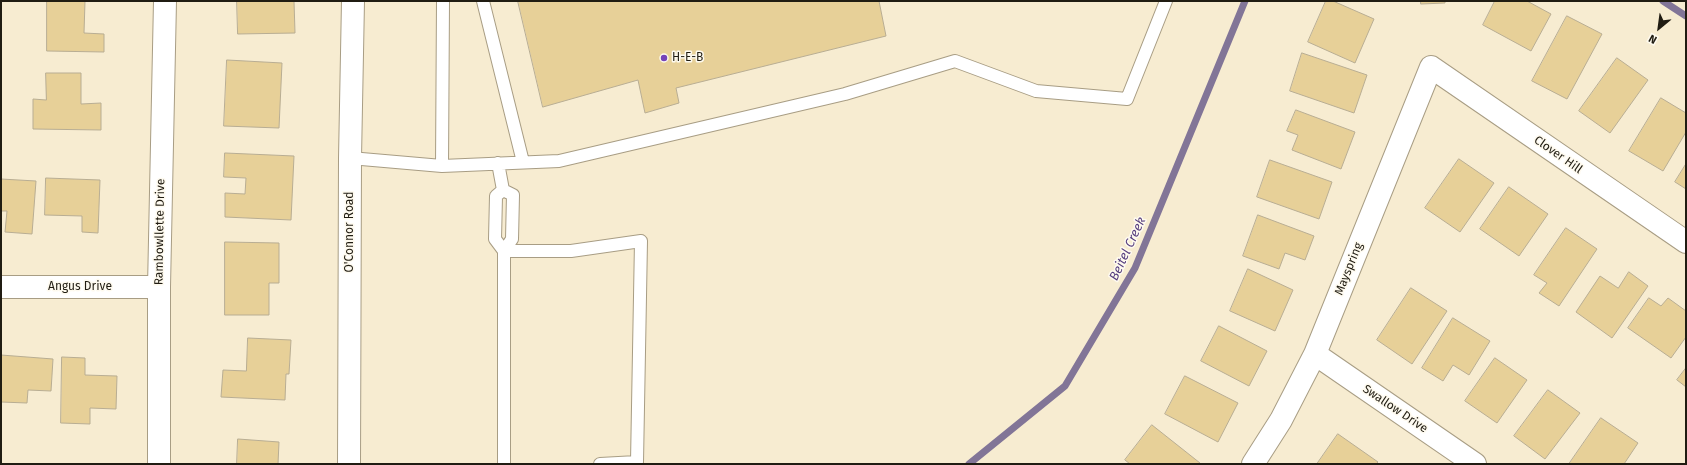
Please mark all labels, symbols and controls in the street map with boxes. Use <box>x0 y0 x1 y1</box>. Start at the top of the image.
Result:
north arrow <box>1639 8 1679 48</box>
text: N <box>1647 31 1659 46</box>
place label: H-E-B <box>672 51 703 65</box>
marker: H-E-B <box>659 53 669 63</box>
street label: Clover Hill <box>1531 133 1585 177</box>
street label: Rambowllette Drive <box>152 179 168 285</box>
street label: O'Connor Road <box>343 192 357 272</box>
water label: Beitel Creek <box>1106 215 1150 283</box>
street label: Mayspring <box>1332 241 1366 297</box>
street label: Angus Drive <box>48 280 112 294</box>
street label: Swallow Drive <box>1360 382 1430 436</box>

